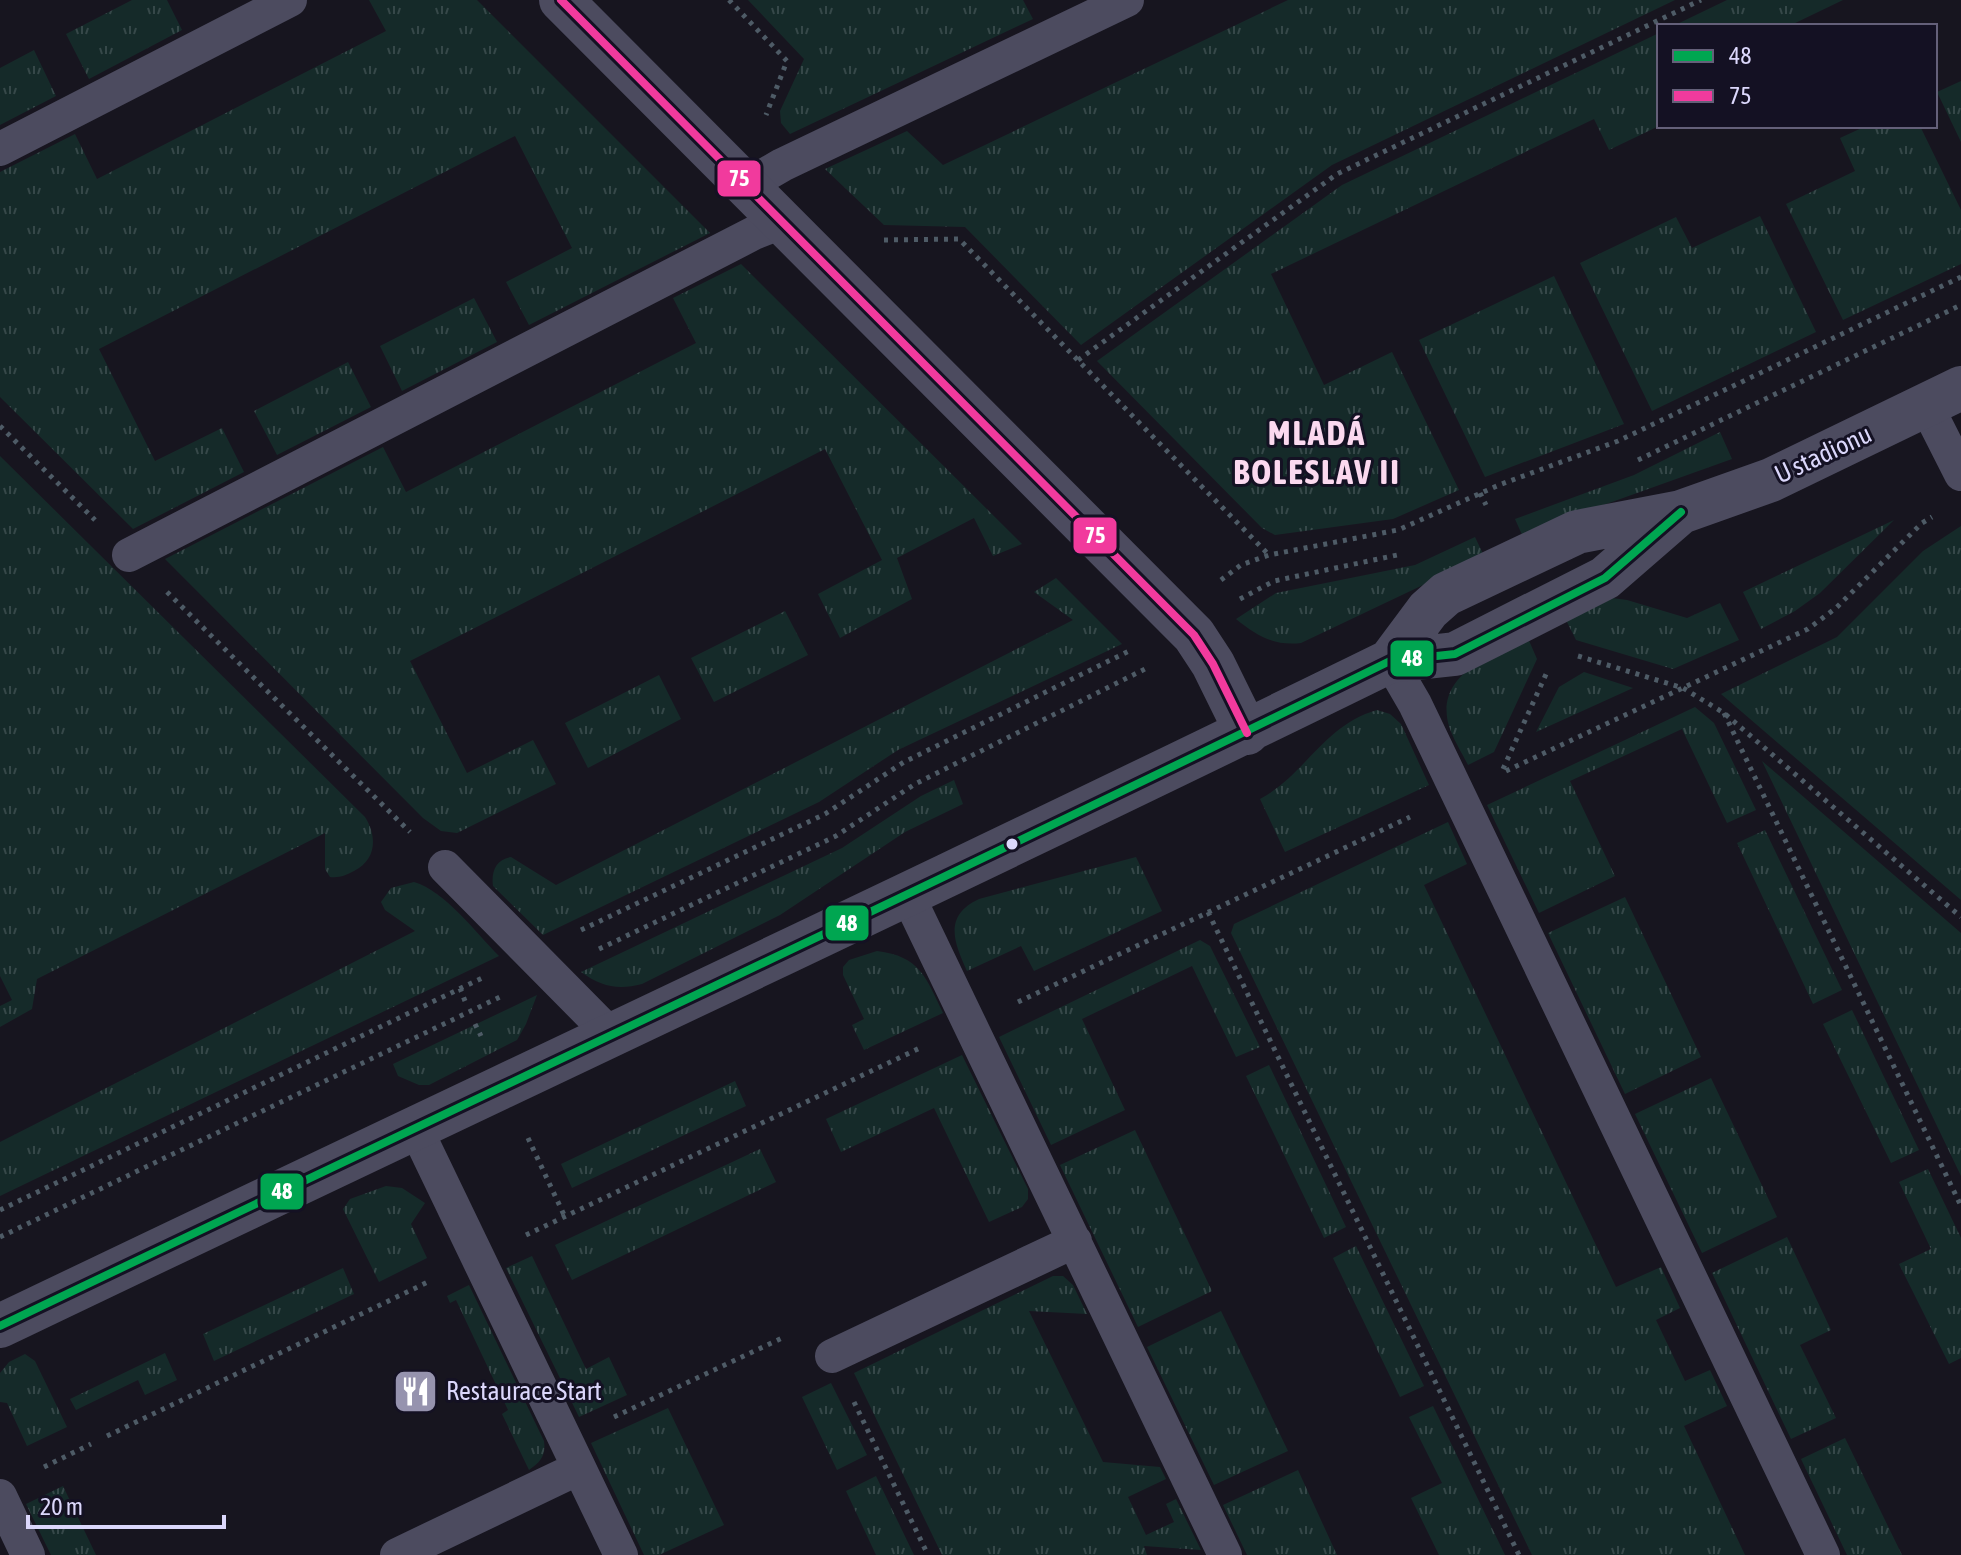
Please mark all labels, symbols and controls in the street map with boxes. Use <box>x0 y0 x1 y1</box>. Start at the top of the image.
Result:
legend <box>1657 24 1937 128</box>
text: 48 <box>1729 42 1752 69</box>
text: 75 <box>1729 82 1752 109</box>
line badge: 75 <box>716 159 762 198</box>
text: 75 <box>729 165 749 191</box>
district label: MLADÁ BOLESLAV II <box>1233 413 1401 491</box>
street label: U stadionu <box>1770 419 1876 489</box>
line badge: 75 <box>1072 516 1118 555</box>
text: 75 <box>1085 522 1105 548</box>
line badge: 48 <box>1389 639 1435 678</box>
text: 48 <box>1401 645 1422 671</box>
unlabelled marker <box>1004 836 1020 852</box>
line badge: 48 <box>824 904 870 942</box>
text: 48 <box>836 910 857 936</box>
line badge: 48 <box>259 1172 305 1211</box>
text: 48 <box>271 1178 292 1204</box>
restaurant icon: Restaurace Start <box>391 1367 439 1415</box>
place label: Restaurace Start <box>446 1376 602 1406</box>
scale bar <box>28 1479 224 1529</box>
text: 20 m <box>40 1493 83 1520</box>

